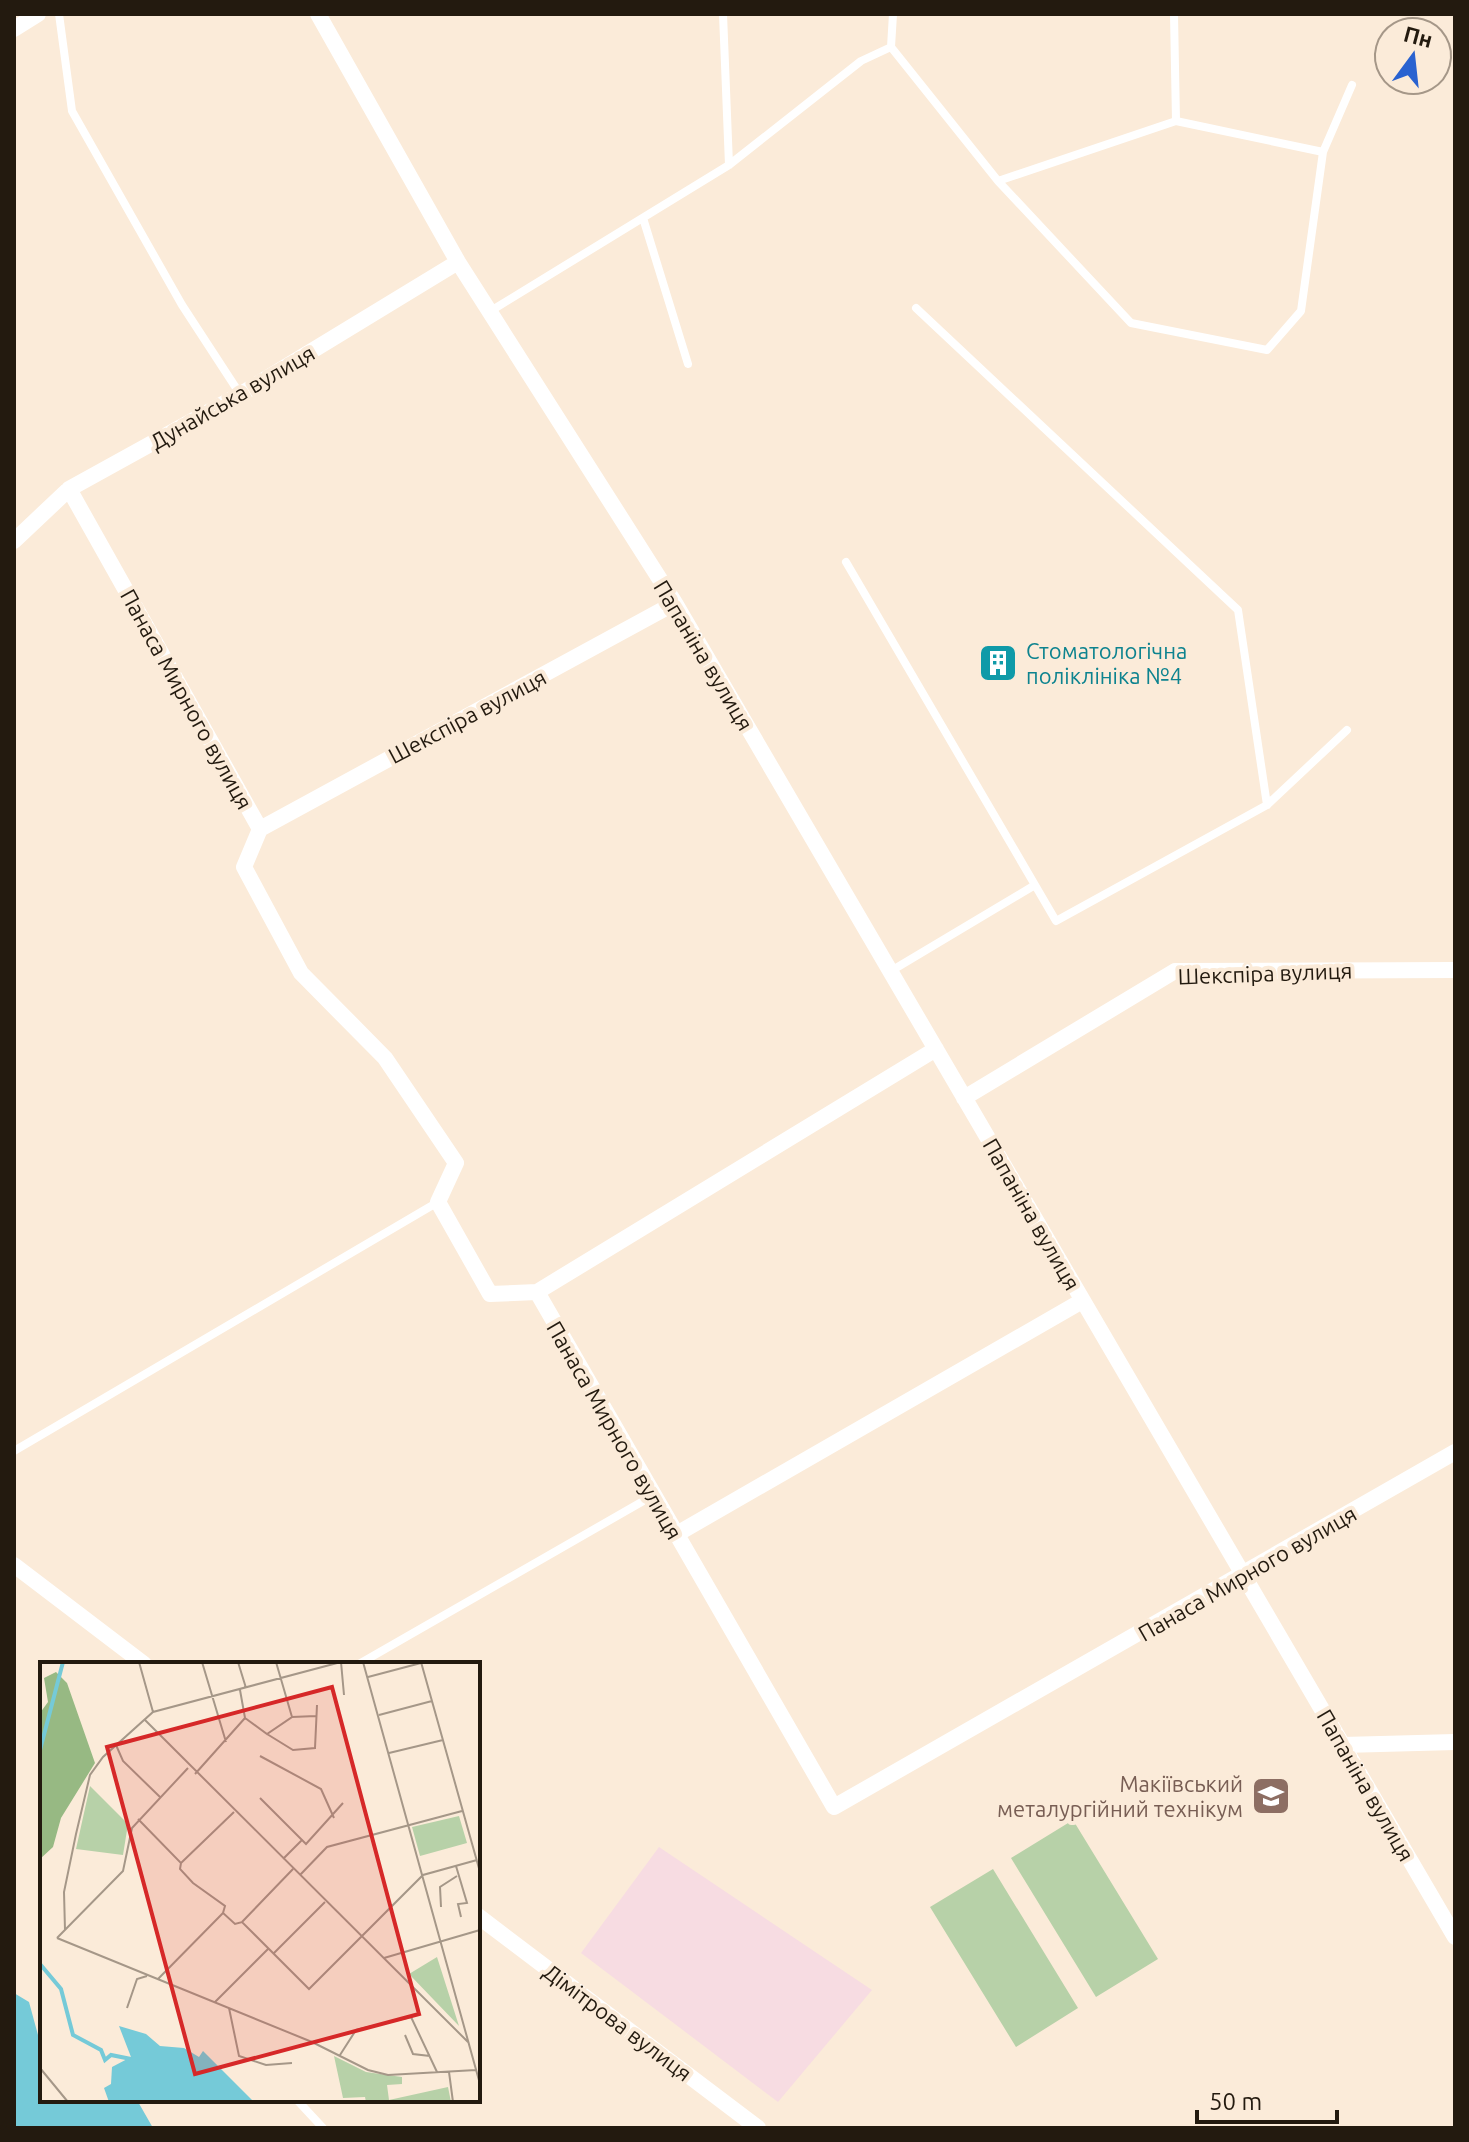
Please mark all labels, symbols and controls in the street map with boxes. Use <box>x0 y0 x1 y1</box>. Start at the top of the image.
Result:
north arrow <box>1373 16 1453 96</box>
text: Пн <box>1401 20 1435 52</box>
street label: Дунайська вулиця <box>145 340 319 454</box>
street label: Папаніна вулиця <box>649 575 759 735</box>
street label: Панаса Мирного вулиця <box>116 585 258 813</box>
place label: Стоматологічна поліклініка №4 <box>1026 638 1187 688</box>
building icon: Стоматологічна поліклініка №4 <box>977 642 1019 684</box>
street label: Шекспіра вулиця <box>384 664 550 768</box>
street label: Шекспіра вулиця <box>1177 957 1353 989</box>
street label: Папаніна вулиця <box>978 1134 1086 1294</box>
street label: Панаса Мирного вулиця <box>542 1317 688 1543</box>
street label: Панаса Мирного вулиця <box>1134 1500 1360 1646</box>
inset map <box>40 1662 480 2102</box>
street label: Папаніна вулиця <box>1312 1705 1420 1865</box>
place label: Макіївський металургійний технікум <box>997 1771 1243 1821</box>
school or university icon: Макіївський металургійний технікум <box>1250 1775 1292 1817</box>
street label: Дімітрова вулиця <box>539 1958 697 2086</box>
scale bar <box>1197 2074 1337 2124</box>
text: 50 m <box>1209 2088 1262 2115</box>

